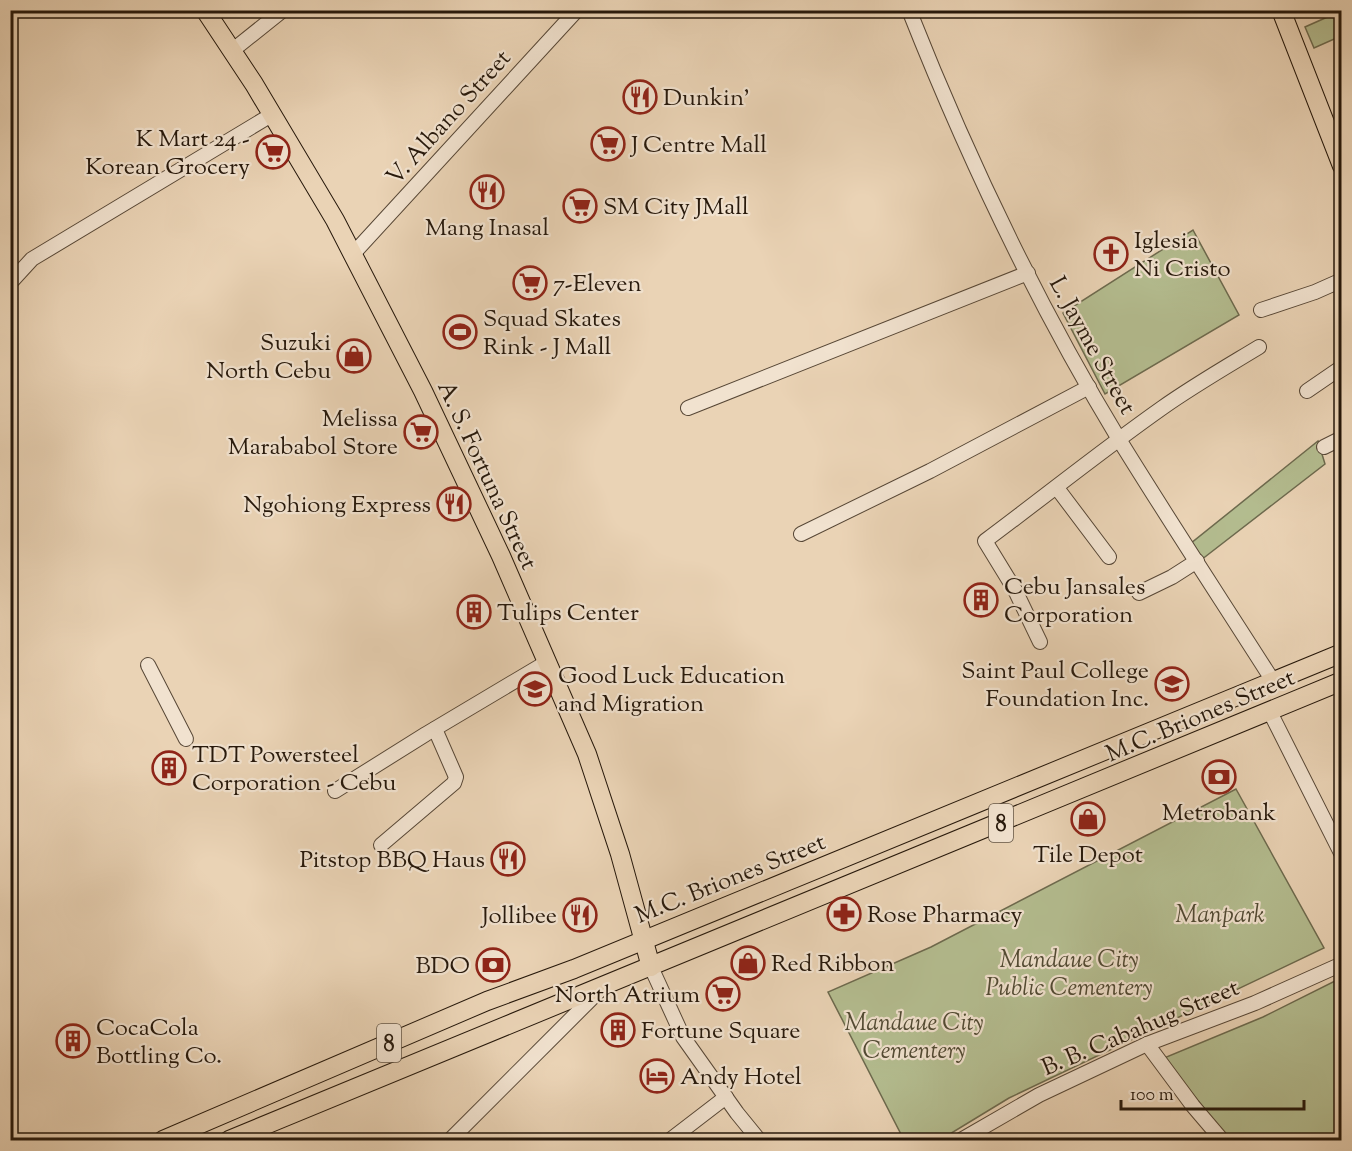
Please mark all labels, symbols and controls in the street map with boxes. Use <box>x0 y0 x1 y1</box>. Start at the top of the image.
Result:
street label: V. Albano Street <box>379 43 520 194</box>
restaurant icon: Dunkin' <box>622 79 658 115</box>
place label: Dunkin' <box>663 82 750 116</box>
place label: K Mart 24 - Korean Grocery <box>85 123 250 185</box>
supermarket icon: J Centre Mall <box>590 126 626 162</box>
place label: J Centre Mall <box>629 129 767 163</box>
supermarket icon: K Mart 24 - Korean Grocery <box>255 134 291 170</box>
restaurant icon: Mang Inasal <box>469 174 505 210</box>
supermarket icon: SM City JMall <box>562 188 598 224</box>
place label: SM City JMall <box>603 191 749 225</box>
place label: Mang Inasal <box>425 212 549 246</box>
place label: Iglesia Ni Cristo <box>1134 225 1231 287</box>
church icon: Iglesia Ni Cristo <box>1093 236 1129 272</box>
supermarket icon: 7-Eleven <box>512 265 548 301</box>
place label: 7-Eleven <box>553 268 642 302</box>
street label: L. Jayme Street <box>1039 271 1143 421</box>
place label: Squad Skates Rink - J Mall <box>483 303 621 365</box>
sports icon: Squad Skates Rink - J Mall <box>442 314 478 350</box>
place label: Suzuki North Cebu <box>206 327 331 389</box>
shop icon: Suzuki North Cebu <box>336 338 372 374</box>
street label: A. S. Fortuna Street <box>427 376 545 576</box>
place label: Melissa Marababol Store <box>228 403 398 465</box>
supermarket icon: Melissa Marababol Store <box>403 414 439 450</box>
restaurant icon: Ngohiong Express <box>436 486 472 522</box>
place label: Ngohiong Express <box>243 489 431 523</box>
place label: Cebu Jansales Corporation <box>1004 571 1145 633</box>
building icon: Cebu Jansales Corporation <box>963 582 999 618</box>
building icon: Tulips Center <box>456 594 492 630</box>
place label: Tulips Center <box>497 597 639 631</box>
place label: Saint Paul College Foundation Inc. <box>961 655 1149 717</box>
place label: Good Luck Education and Migration <box>558 660 785 722</box>
street label: M.C. Briones Street <box>1101 662 1301 772</box>
school or university icon: Saint Paul College Foundation Inc. <box>1154 666 1190 702</box>
school or university icon: Good Luck Education and Migration <box>517 671 553 707</box>
place label: TDT Powersteel Corporation - Cebu <box>192 739 396 801</box>
building icon: TDT Powersteel Corporation - Cebu <box>151 750 187 786</box>
bank icon: Metrobank <box>1201 759 1237 795</box>
place label: Metrobank <box>1162 797 1276 831</box>
shop icon: Tile Depot <box>1070 801 1106 837</box>
road number: 8 <box>989 804 1013 842</box>
street label: M.C. Briones Street <box>630 826 831 934</box>
place label: Tile Depot <box>1033 839 1143 873</box>
restaurant icon: Pitstop BBQ Haus <box>490 841 526 877</box>
place label: Pitstop BBQ Haus <box>299 844 485 878</box>
pharmacy icon: Rose Pharmacy <box>826 896 862 932</box>
restaurant icon: Jollibee <box>562 897 598 933</box>
place label: Rose Pharmacy <box>867 899 1022 933</box>
park label: Manpark <box>1175 899 1265 933</box>
place label: Jollibee <box>480 900 557 934</box>
park label: Mandaue City Public Cementery <box>986 944 1153 1006</box>
shop icon: Red Ribbon <box>730 945 766 981</box>
bank icon: BDO <box>475 947 511 983</box>
place label: Red Ribbon <box>771 948 895 982</box>
place label: BDO <box>415 950 470 984</box>
street label: B. B. Cabahug Street <box>1037 972 1245 1086</box>
supermarket icon: North Atrium <box>705 976 741 1012</box>
place label: North Atrium <box>555 979 700 1013</box>
park label: Mandaue City Cementery <box>844 1007 984 1069</box>
place label: CocaCola Bottling Co. <box>96 1012 222 1074</box>
building icon: Fortune Square <box>600 1012 636 1048</box>
place label: Fortune Square <box>641 1015 801 1049</box>
building icon: CocaCola Bottling Co. <box>55 1023 91 1059</box>
road number: 8 <box>377 1024 401 1062</box>
hotel icon: Andy Hotel <box>639 1058 675 1094</box>
place label: Andy Hotel <box>680 1061 802 1095</box>
scale bar <box>1121 1073 1304 1111</box>
text: 100 m <box>1130 1083 1174 1109</box>

